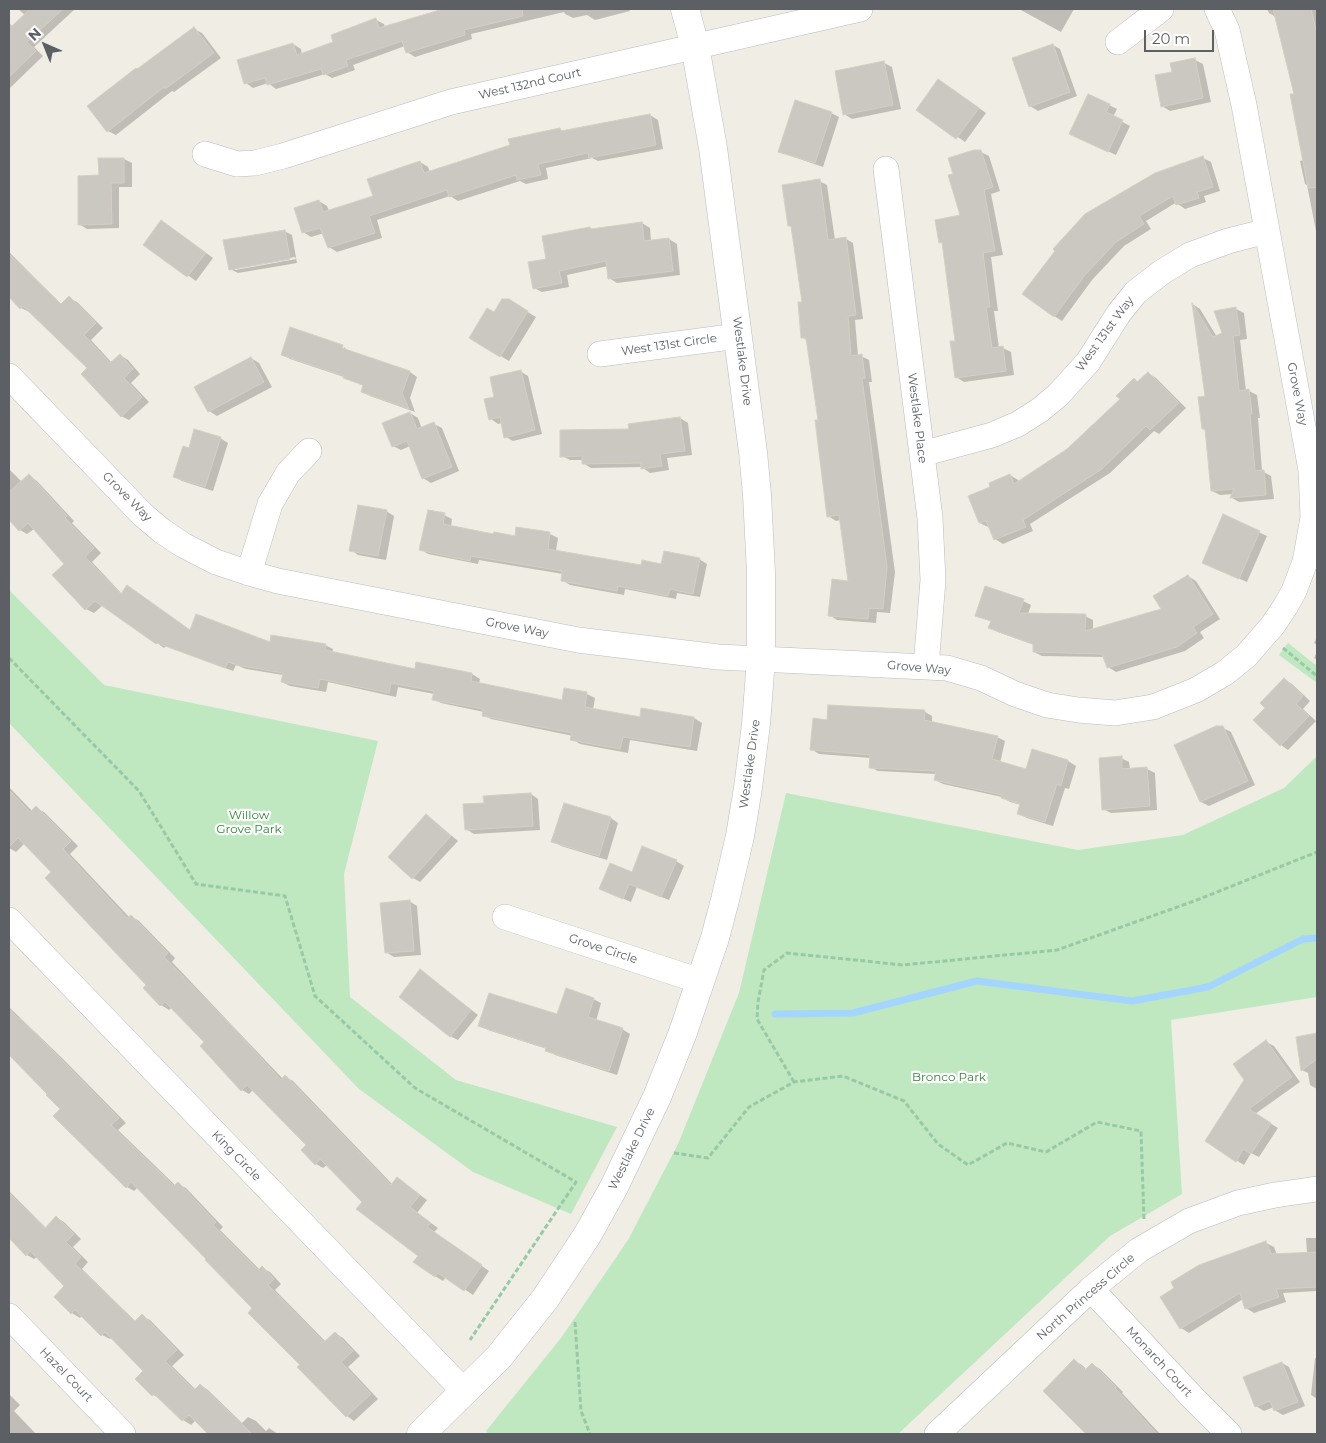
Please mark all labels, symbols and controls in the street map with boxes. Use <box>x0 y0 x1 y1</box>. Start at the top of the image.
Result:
north arrow <box>20 20 70 70</box>
scale bar <box>1146 20 1216 52</box>
text: N <box>24 24 45 45</box>
text: 20 m <box>1152 29 1190 48</box>
street label: West 132nd Court <box>477 65 583 103</box>
street label: West 131st Way <box>1073 294 1137 374</box>
street label: Westlake Drive <box>729 316 755 406</box>
street label: West 131st Circle <box>620 331 718 359</box>
street label: Grove Way <box>1284 361 1310 427</box>
street label: Westlake Place <box>904 372 930 464</box>
street label: Grove Way <box>99 469 155 525</box>
street label: Grove Way <box>484 615 550 641</box>
street label: Grove Way <box>886 658 952 678</box>
street label: Westlake Drive <box>737 719 763 809</box>
park label: Willow Grove Park <box>216 808 282 836</box>
street label: Grove Circle <box>567 931 639 967</box>
park label: Bronco Park <box>912 1070 986 1084</box>
street label: Westlake Drive <box>606 1106 658 1192</box>
street label: King Circle <box>208 1128 264 1184</box>
street label: North Princess Circle <box>1034 1251 1138 1343</box>
street label: Monarch Court <box>1123 1324 1195 1400</box>
street label: Hazel Court <box>36 1345 96 1405</box>

